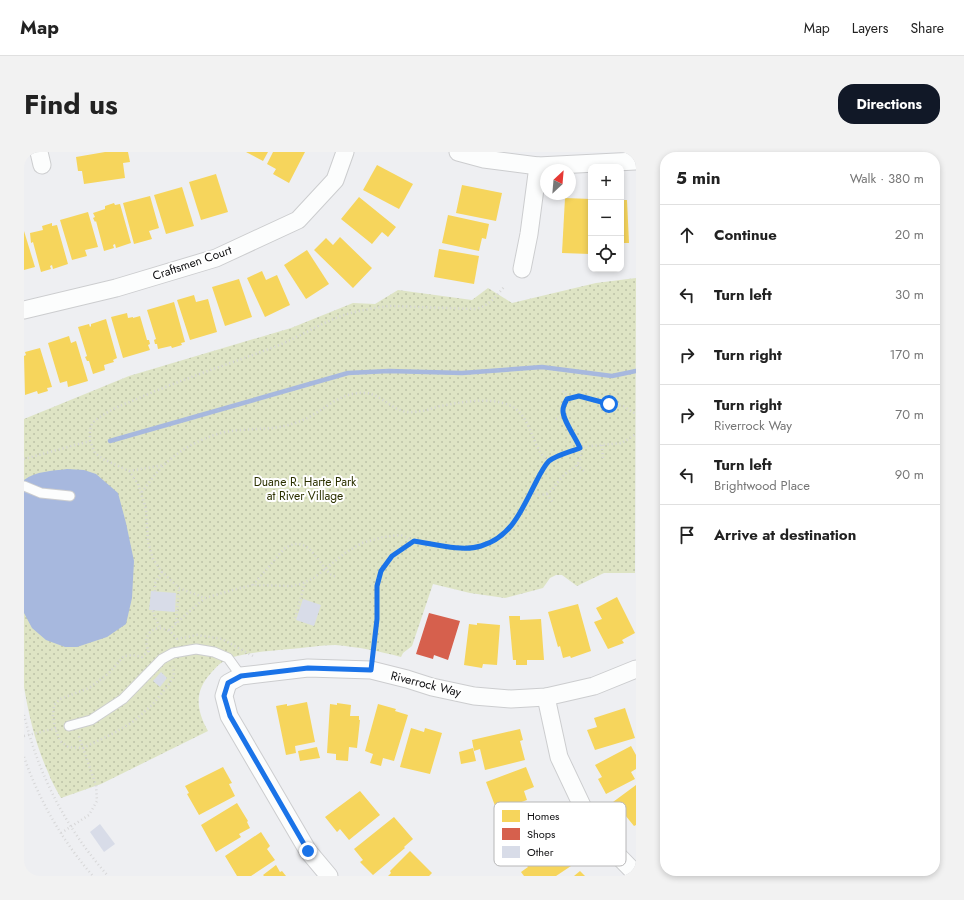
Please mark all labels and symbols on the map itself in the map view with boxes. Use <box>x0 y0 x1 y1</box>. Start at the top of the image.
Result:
north arrow <box>540 164 576 200</box>
street label: Craftsmen Court <box>150 241 234 285</box>
route start <box>600 395 618 413</box>
park label: Duane R. Harte Park at River Village <box>254 473 357 505</box>
street label: Riverrock Way <box>389 667 464 702</box>
legend <box>494 802 626 866</box>
text: Homes <box>527 808 560 824</box>
text: Shops <box>527 826 556 842</box>
route end <box>299 842 317 860</box>
text: Other <box>527 844 554 860</box>

